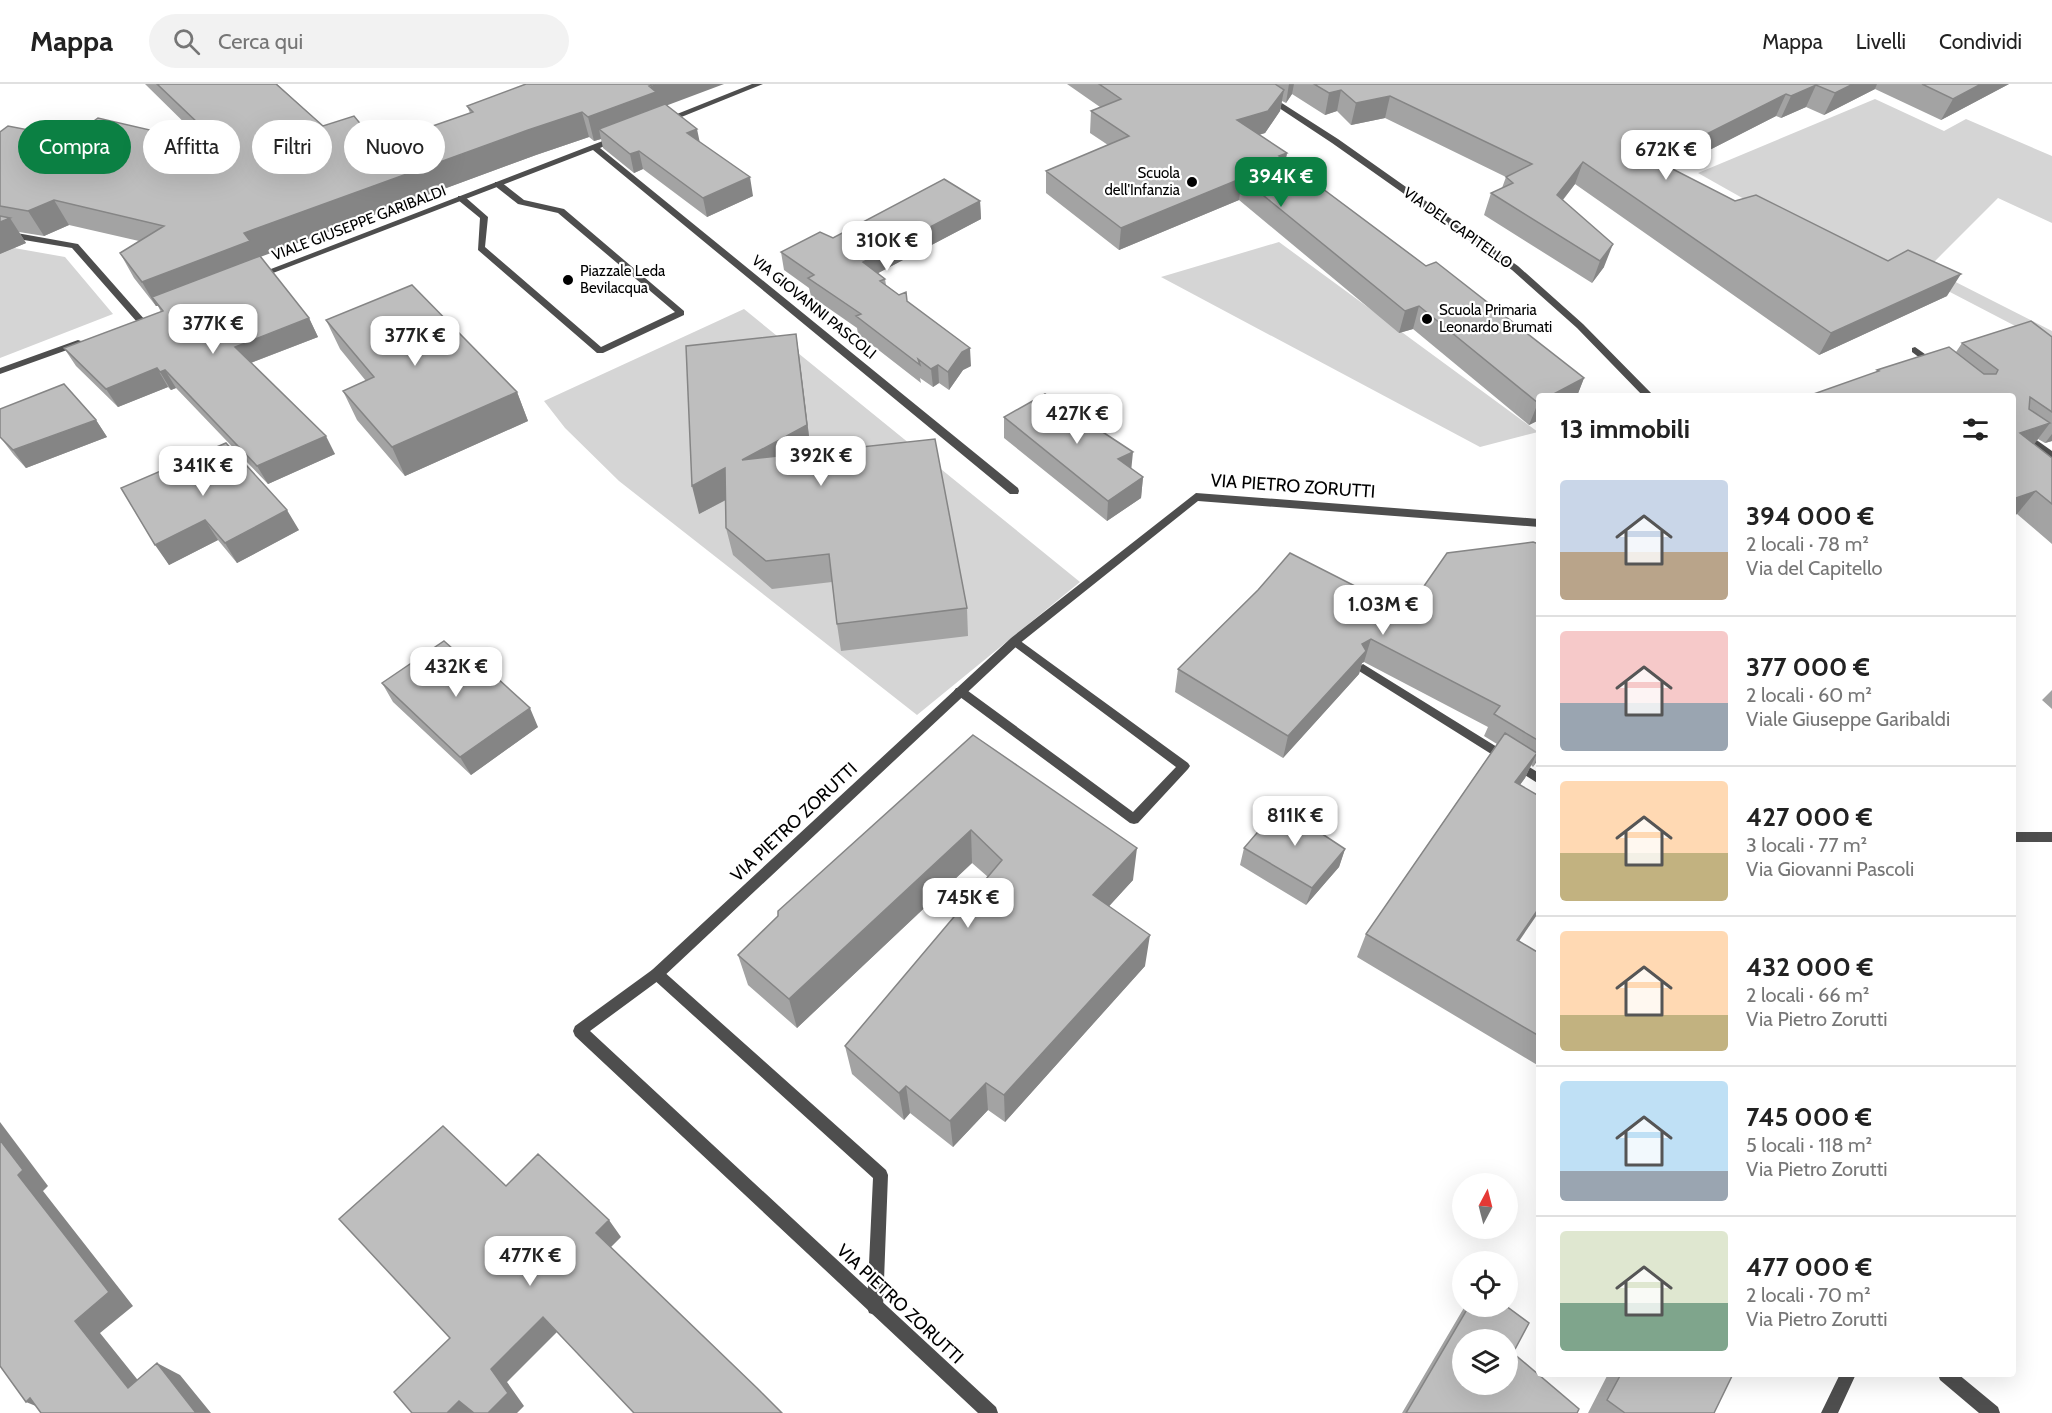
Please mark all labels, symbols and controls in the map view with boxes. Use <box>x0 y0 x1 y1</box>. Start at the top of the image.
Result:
search box <box>149 14 569 68</box>
text: Mappa <box>30 24 113 58</box>
icon: search <box>170 25 203 58</box>
text: Cerca qui <box>218 28 303 55</box>
text: Mappa <box>1762 29 1823 54</box>
text: Livelli <box>1856 29 1906 54</box>
text: Condividi <box>1939 29 2022 54</box>
chip: Compra <box>18 120 131 174</box>
chip: Affitta <box>143 120 240 174</box>
chip: Filtri <box>252 120 332 174</box>
chip: Nuovo <box>344 120 445 174</box>
pin: 672K € <box>1617 130 1715 181</box>
text: 672K € <box>1635 137 1697 161</box>
pin: 394K € <box>1232 157 1330 208</box>
place label: Scuola dell'Infanzia <box>1105 164 1181 199</box>
text: 394K € <box>1249 164 1313 188</box>
marker: Scuola dell'Infanzia <box>1185 175 1199 189</box>
street label: VIALE GIUSEPPE GARIBALDI <box>270 181 448 265</box>
street label: VIA DEL CAPITELLO <box>1400 184 1516 272</box>
pin: 310K € <box>838 221 936 272</box>
text: 310K € <box>856 228 918 252</box>
street label: VIA GIOVANNI PASCOLI <box>748 251 880 363</box>
place label: Piazzale Leda Bevilacqua <box>580 262 666 297</box>
marker: Piazzale Leda Bevilacqua <box>561 273 575 287</box>
place label: Scuola Primaria Leonardo Brumati <box>1439 301 1552 336</box>
pin: 377K € <box>164 304 262 355</box>
text: 377K € <box>182 311 244 335</box>
marker: Scuola Primaria Leonardo Brumati <box>1420 312 1434 326</box>
pin: 377K € <box>366 316 464 367</box>
text: 377K € <box>384 323 446 347</box>
pin: 427K € <box>1028 394 1126 445</box>
text: 427K € <box>1045 401 1109 425</box>
text: 13 immobili <box>1560 413 1690 445</box>
icon: filters <box>1959 413 1992 446</box>
pin: 392K € <box>772 436 870 487</box>
text: 392K € <box>790 443 852 467</box>
pin: 341K € <box>154 446 252 497</box>
text: 341K € <box>173 453 233 477</box>
street label: VIA PIETRO ZORUTTI <box>1210 469 1376 503</box>
text: 394 000 € <box>1746 500 1874 532</box>
icon: home <box>1608 504 1680 576</box>
text: 2 locali · 78 m² <box>1746 532 1869 556</box>
text: Via del Capitello <box>1746 556 1883 580</box>
pin: 1.03M € <box>1328 585 1438 636</box>
text: 1.03M € <box>1348 592 1418 616</box>
pin: 432K € <box>407 647 505 698</box>
text: 377 000 € <box>1746 651 1870 683</box>
text: 432K € <box>424 654 488 678</box>
icon: home <box>1608 655 1680 727</box>
text: 2 locali · 60 m² <box>1746 683 1872 707</box>
text: Viale Giuseppe Garibaldi <box>1746 707 1950 731</box>
street label: VIA PIETRO ZORUTTI <box>726 758 862 886</box>
pin: 811K € <box>1246 796 1344 847</box>
text: 427 000 € <box>1746 801 1873 833</box>
text: 811K € <box>1267 803 1323 827</box>
icon: home <box>1608 805 1680 877</box>
text: 3 locali · 77 m² <box>1746 833 1867 857</box>
text: Via Giovanni Pascoli <box>1746 857 1914 881</box>
pin: 745K € <box>919 878 1017 929</box>
text: 745K € <box>937 885 999 909</box>
text: 432 000 € <box>1746 951 1873 983</box>
icon: home <box>1608 955 1680 1027</box>
text: 2 locali · 66 m² <box>1746 983 1869 1007</box>
text: Via Pietro Zorutti <box>1746 1007 1887 1031</box>
text: 745 000 € <box>1746 1101 1872 1133</box>
icon: home <box>1608 1105 1680 1177</box>
text: 5 locali · 118 m² <box>1746 1133 1872 1157</box>
text: Via Pietro Zorutti <box>1746 1157 1887 1181</box>
north arrow <box>1452 1173 1518 1239</box>
map controls <box>1452 1173 1518 1395</box>
pin: 477K € <box>481 1236 579 1287</box>
street label: VIA PIETRO ZORUTTI <box>832 1240 968 1368</box>
text: 477K € <box>499 1243 561 1267</box>
button: locate <box>1452 1251 1518 1317</box>
text: 477 000 € <box>1746 1251 1872 1283</box>
icon: home <box>1608 1255 1680 1327</box>
text: 2 locali · 70 m² <box>1746 1283 1871 1307</box>
text: Via Pietro Zorutti <box>1746 1307 1887 1331</box>
button: layers <box>1452 1329 1518 1395</box>

